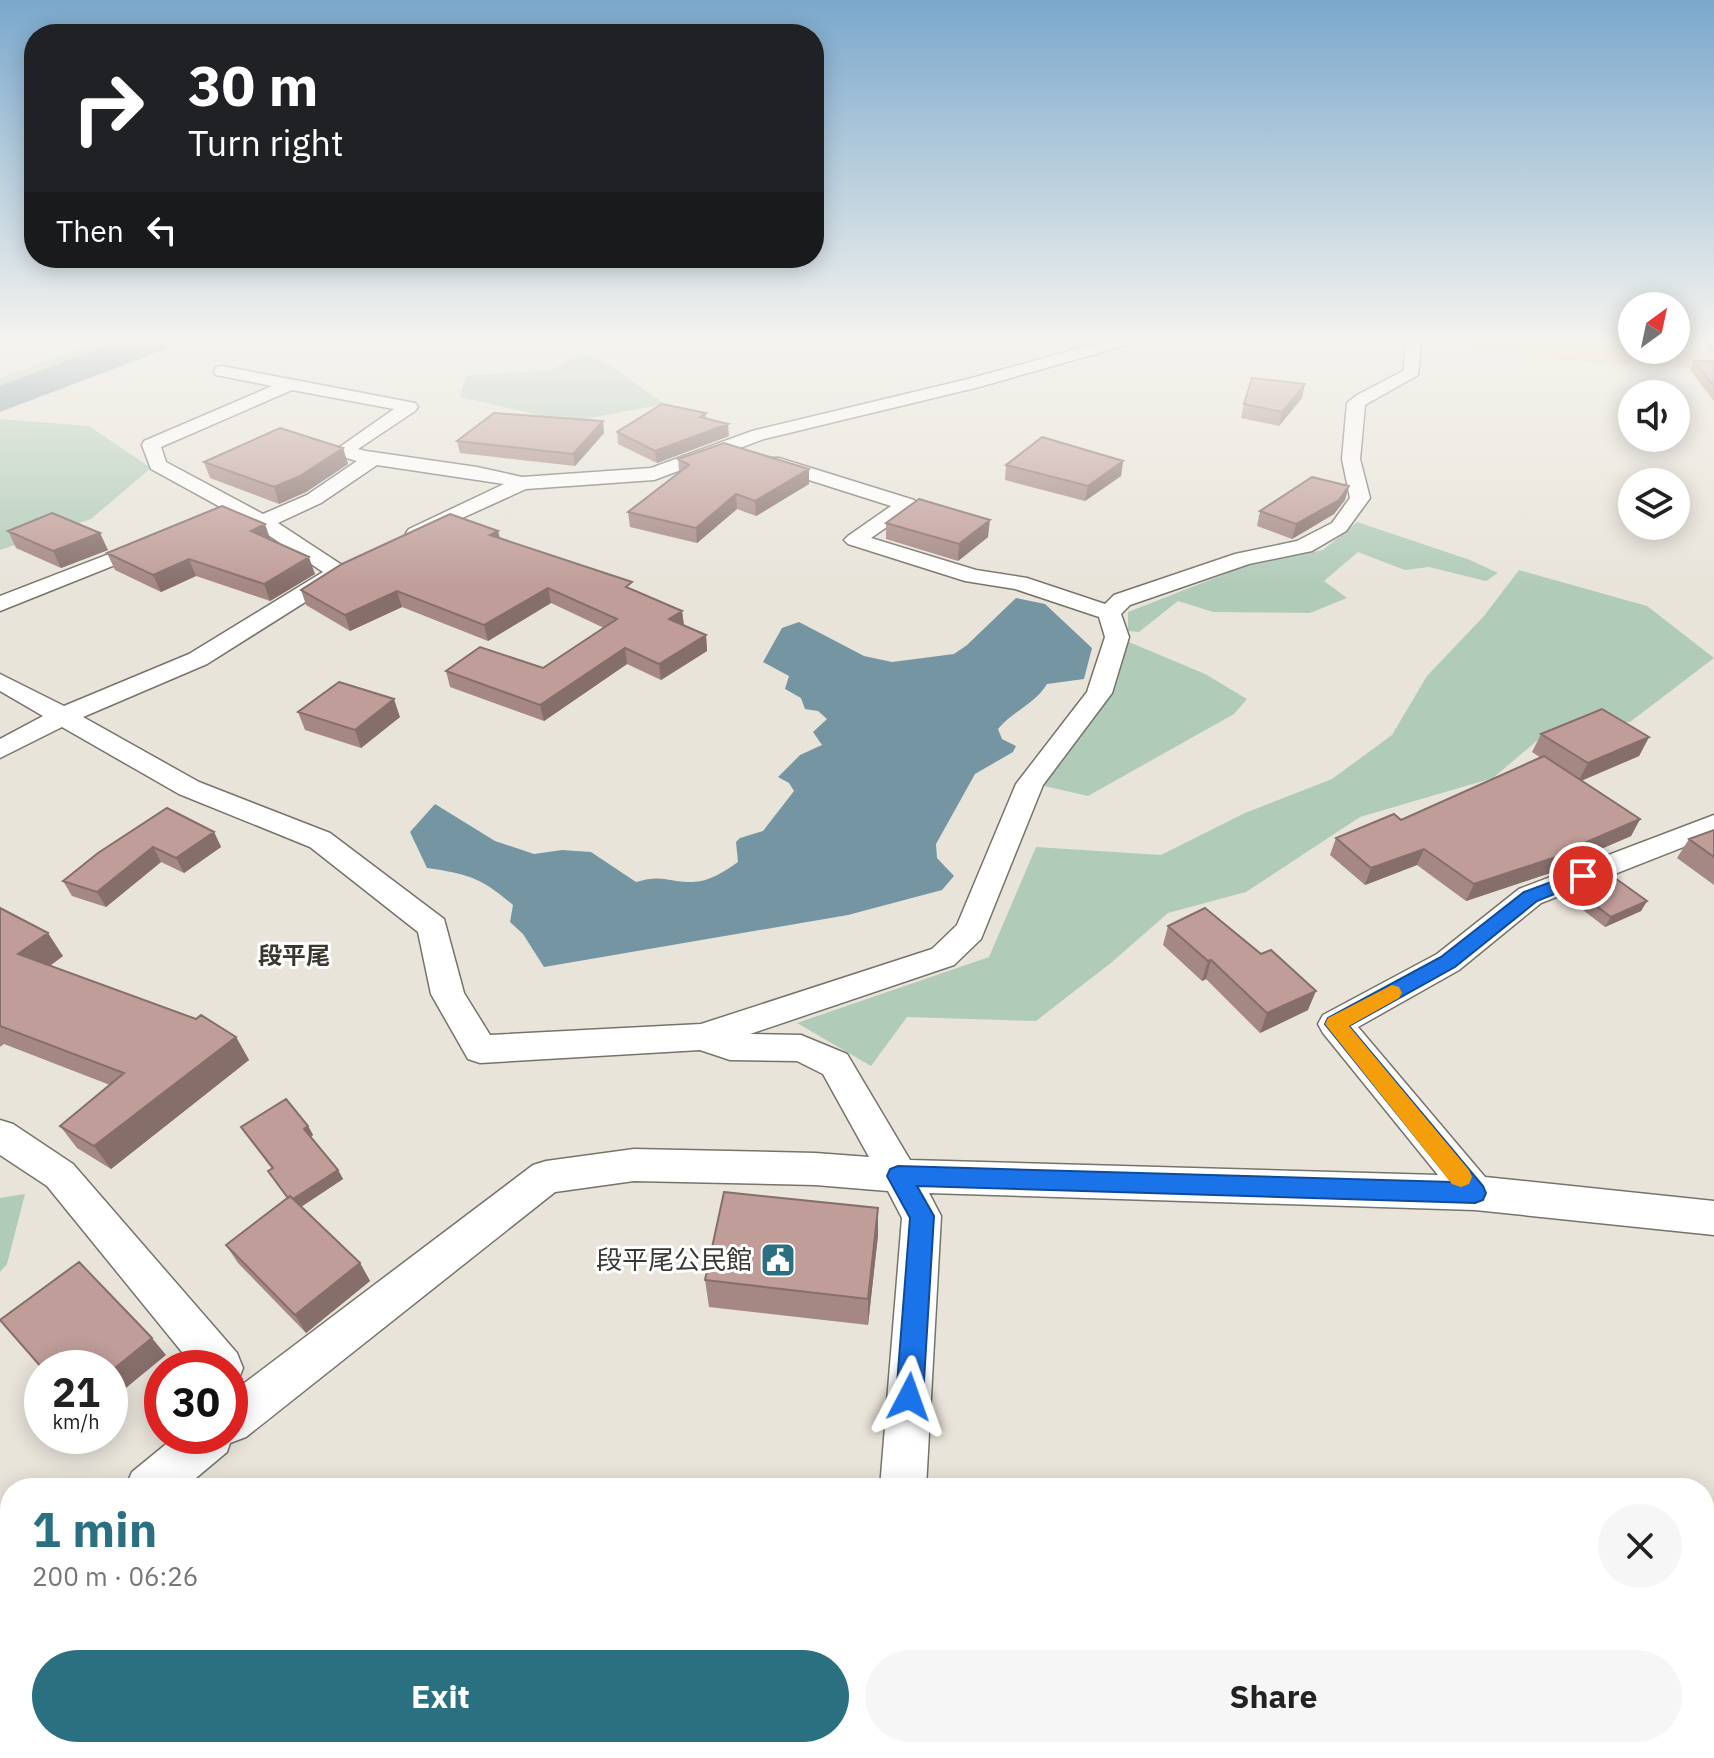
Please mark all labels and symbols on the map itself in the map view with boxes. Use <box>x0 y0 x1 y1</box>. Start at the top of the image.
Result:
north arrow <box>1618 292 1690 364</box>
pin <box>1549 842 1617 910</box>
district label: 段平尾 <box>258 939 330 971</box>
public building icon: 段平尾公民館 <box>759 1241 797 1279</box>
place label: 段平尾公民館 <box>596 1242 752 1276</box>
speed limit sign: 30 <box>144 1350 248 1454</box>
position arrow <box>867 1355 951 1439</box>

